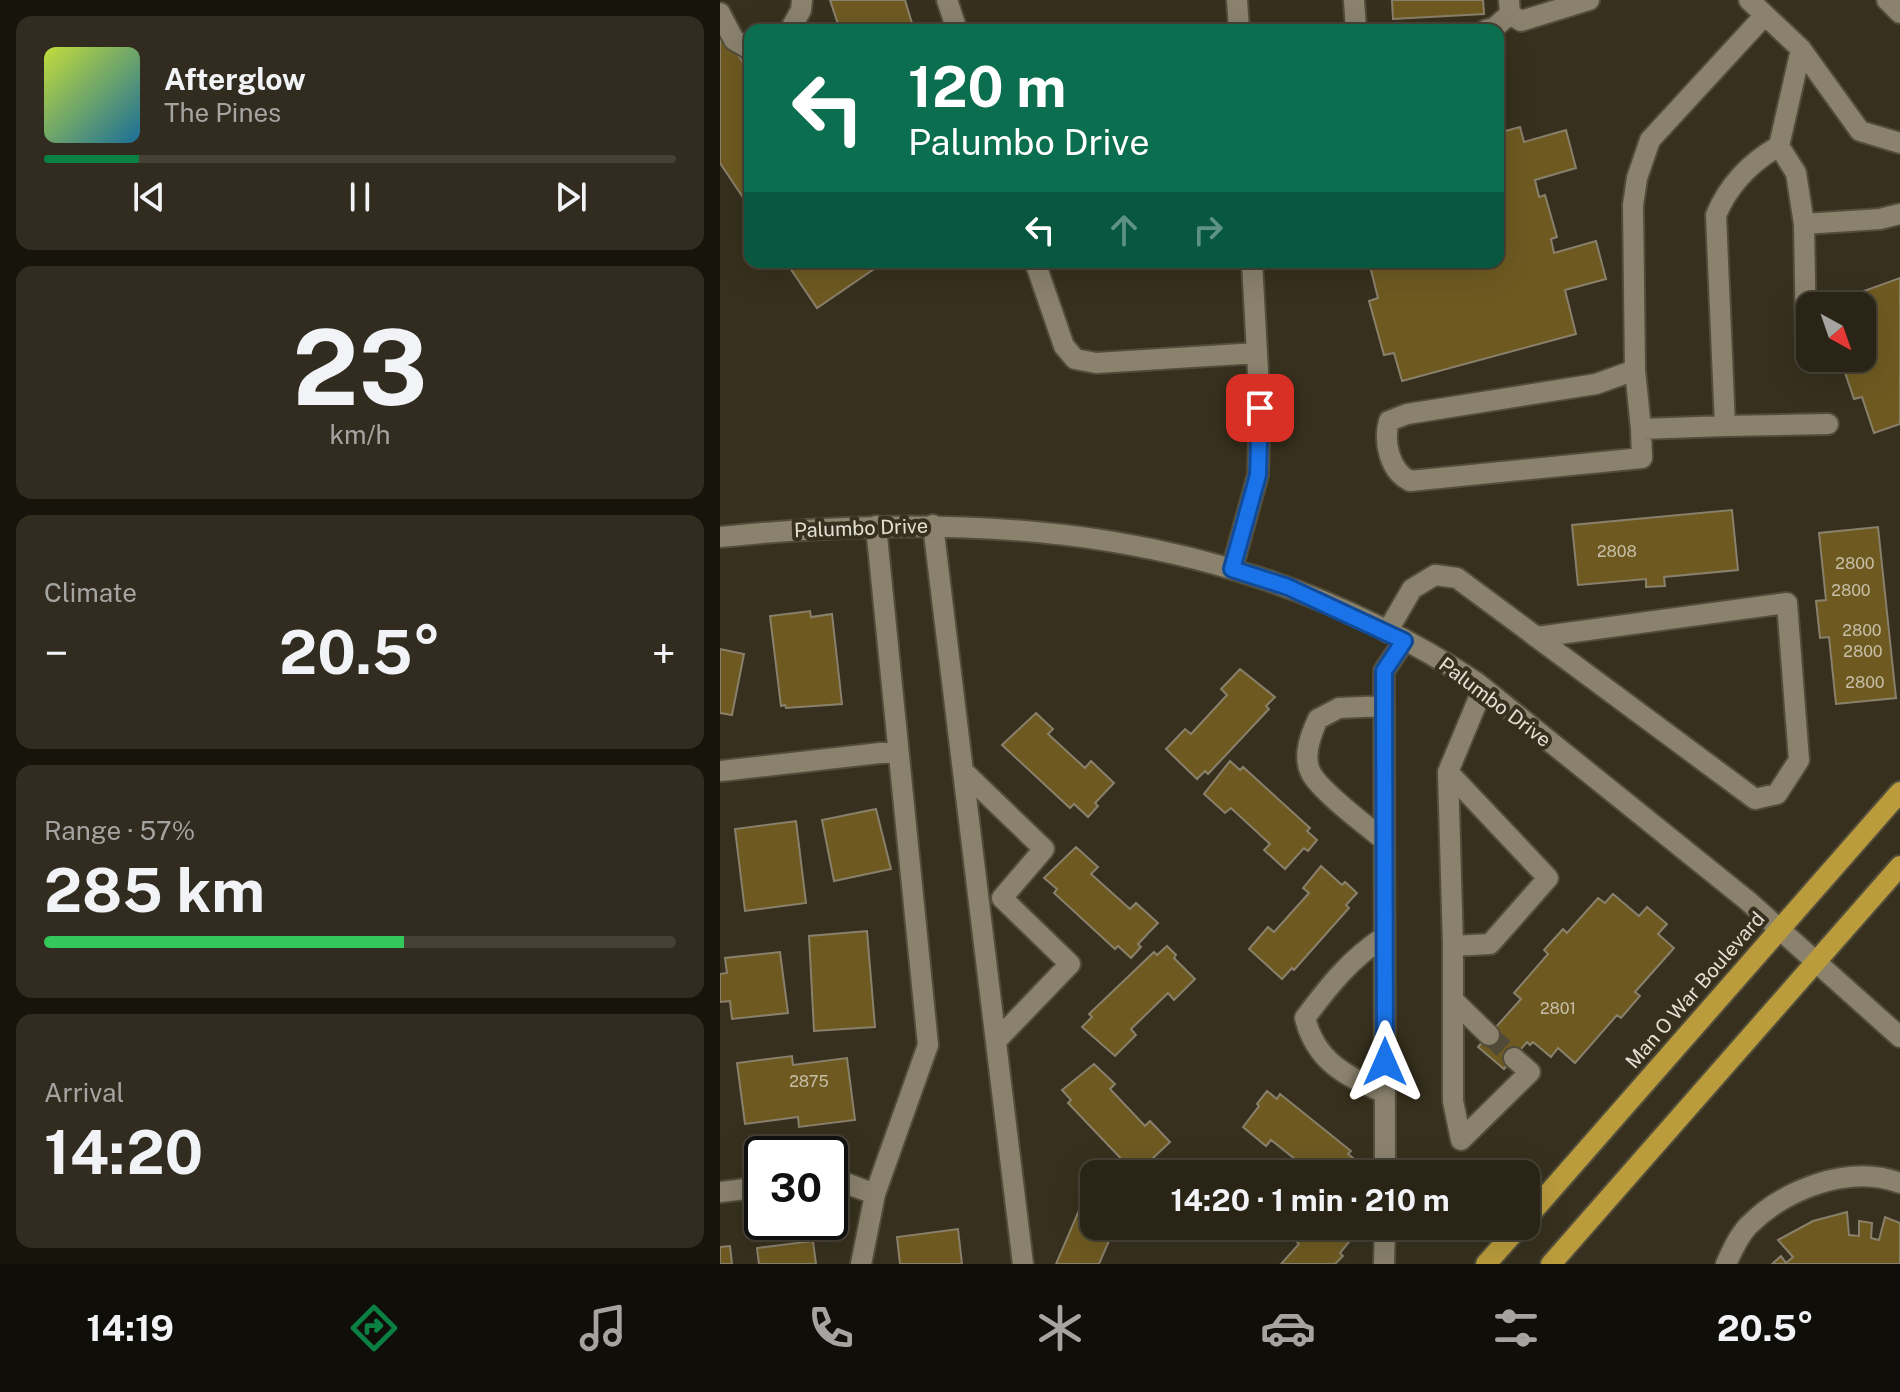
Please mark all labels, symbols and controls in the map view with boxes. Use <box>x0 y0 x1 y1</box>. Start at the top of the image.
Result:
text: 120 m <box>908 54 1066 120</box>
icon: left <box>776 56 880 160</box>
text: Afterglow <box>164 61 306 97</box>
text: The Pines <box>164 97 281 128</box>
text: Palumbo Drive <box>908 121 1150 163</box>
icon: previous <box>127 175 171 219</box>
icon: pause <box>338 175 382 219</box>
icon: next <box>549 175 593 219</box>
icon: left <box>1018 208 1062 252</box>
icon: ahead <box>1102 208 1146 252</box>
icon: right <box>1186 208 1230 252</box>
north arrow <box>1796 292 1876 372</box>
map controls <box>1796 292 1876 372</box>
text: 23 <box>292 306 428 428</box>
pin <box>1226 374 1294 442</box>
icon: arrive <box>1238 386 1282 430</box>
text: km/h <box>329 419 391 450</box>
street label: Palumbo Drive <box>794 514 928 542</box>
house number: 2808 <box>1597 542 1637 561</box>
house number: 2800 <box>1835 554 1875 573</box>
text: Climate <box>44 577 137 608</box>
house number: 2800 <box>1831 581 1871 600</box>
text: 20.5° <box>279 617 441 688</box>
house number: 2800 <box>1842 621 1882 640</box>
text: − <box>44 627 68 679</box>
text: + <box>652 627 676 679</box>
house number: 2800 <box>1843 642 1883 661</box>
street label: Palumbo Drive <box>1434 652 1556 752</box>
house number: 2800 <box>1845 673 1885 692</box>
text: Range · 57% <box>44 815 195 846</box>
text: 285 km <box>44 855 265 926</box>
street label: Man O War Boulevard <box>1620 907 1770 1073</box>
house number: 2801 <box>1540 999 1576 1018</box>
position arrow <box>1343 1020 1427 1104</box>
house number: 2875 <box>789 1072 829 1091</box>
text: Arrival <box>44 1077 124 1108</box>
text: 14:20 <box>44 1117 203 1188</box>
speed limit sign: 30 <box>744 1136 848 1240</box>
text: 14:20 · 1 min · 210 m <box>1170 1182 1450 1218</box>
icon: directions <box>346 1300 402 1356</box>
icon: music <box>575 1300 631 1356</box>
icon: phone <box>803 1300 859 1356</box>
icon: climate <box>1032 1300 1088 1356</box>
icon: car <box>1260 1300 1316 1356</box>
icon: filters <box>1488 1300 1544 1356</box>
text: 14:19 <box>86 1307 174 1349</box>
text: 20.5° <box>1717 1307 1814 1349</box>

